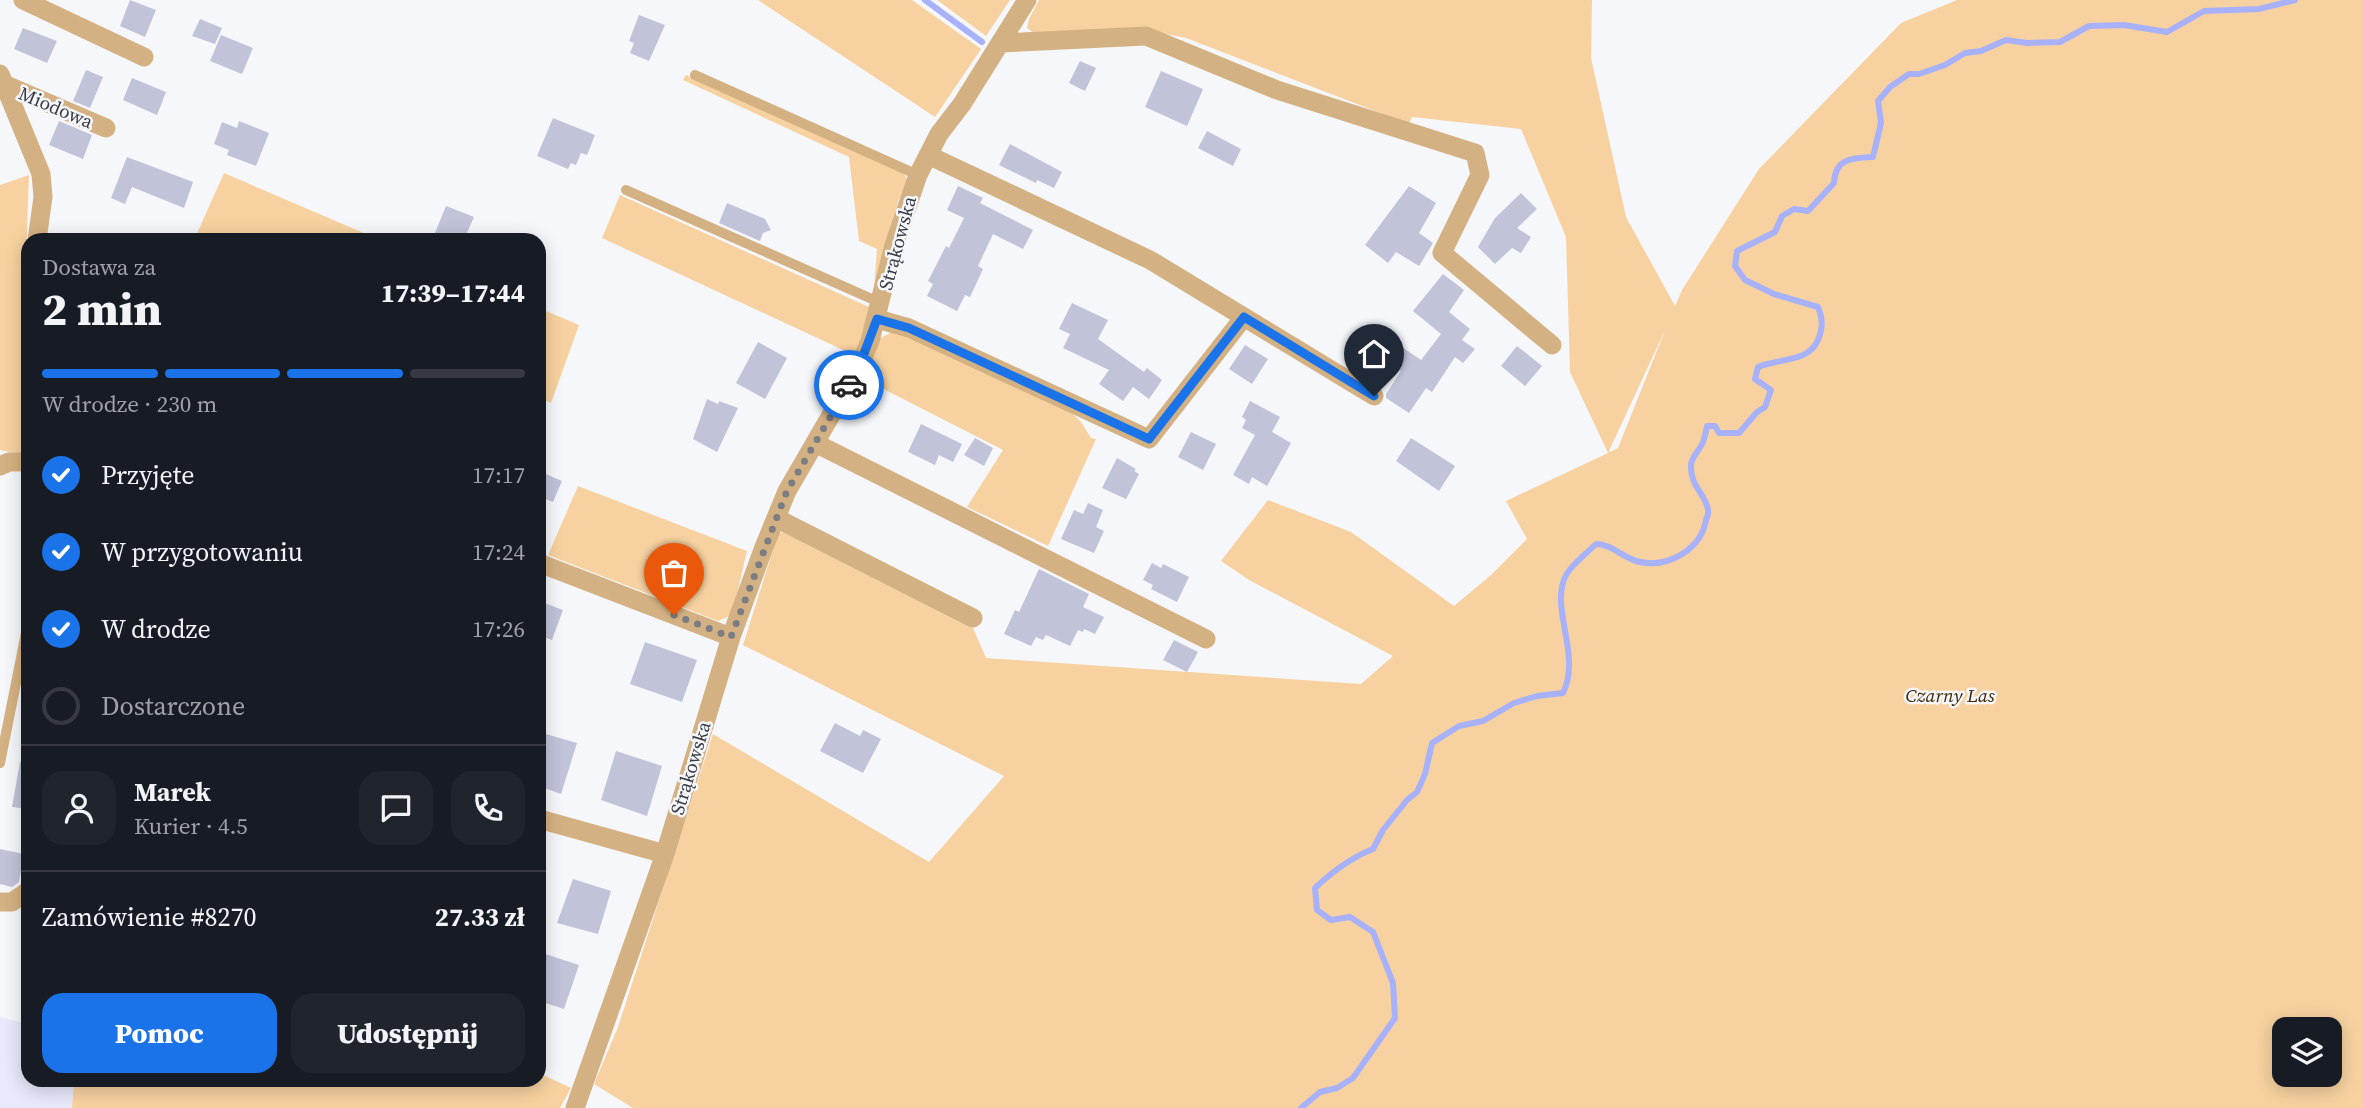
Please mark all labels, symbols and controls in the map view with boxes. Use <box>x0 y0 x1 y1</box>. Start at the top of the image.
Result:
street label: Miodowa <box>15 80 97 134</box>
street label: Strąkowska <box>872 193 922 293</box>
text: Dostawa za <box>42 251 156 283</box>
text: 17:39–17:44 <box>381 275 525 311</box>
text: 2 min <box>42 277 162 340</box>
pin <box>1344 324 1404 396</box>
icon: home <box>1355 335 1393 373</box>
courier <box>814 350 884 420</box>
icon: car <box>830 366 868 404</box>
text: W drodze · 230 m <box>42 388 217 420</box>
icon: check <box>42 456 80 494</box>
text: Przyjęte <box>101 457 194 493</box>
text: 17:17 <box>472 459 525 491</box>
icon: check <box>42 533 80 571</box>
text: W przygotowaniu <box>101 534 303 570</box>
text: 17:24 <box>472 536 525 568</box>
pin <box>644 543 704 615</box>
icon: bag <box>655 554 693 592</box>
icon: check <box>42 610 80 648</box>
text: W drodze <box>101 611 211 647</box>
text: 17:26 <box>472 613 525 645</box>
park label: Czarny Las <box>1905 682 1995 708</box>
text: Dostarczone <box>101 688 245 724</box>
street label: Strąkowska <box>664 718 717 818</box>
button: person <box>42 771 116 845</box>
button: chat <box>359 771 433 845</box>
button: phone <box>451 771 525 845</box>
text: Marek <box>134 774 211 810</box>
text: Kurier · 4.5 <box>134 810 248 842</box>
text: Zamówienie #8270 <box>42 899 257 935</box>
text: 27.33 zł <box>435 899 525 935</box>
button: Pomoc <box>42 993 277 1073</box>
button: Udostępnij <box>291 993 525 1073</box>
map controls <box>2272 1017 2342 1087</box>
button: layers <box>2272 1017 2342 1087</box>

